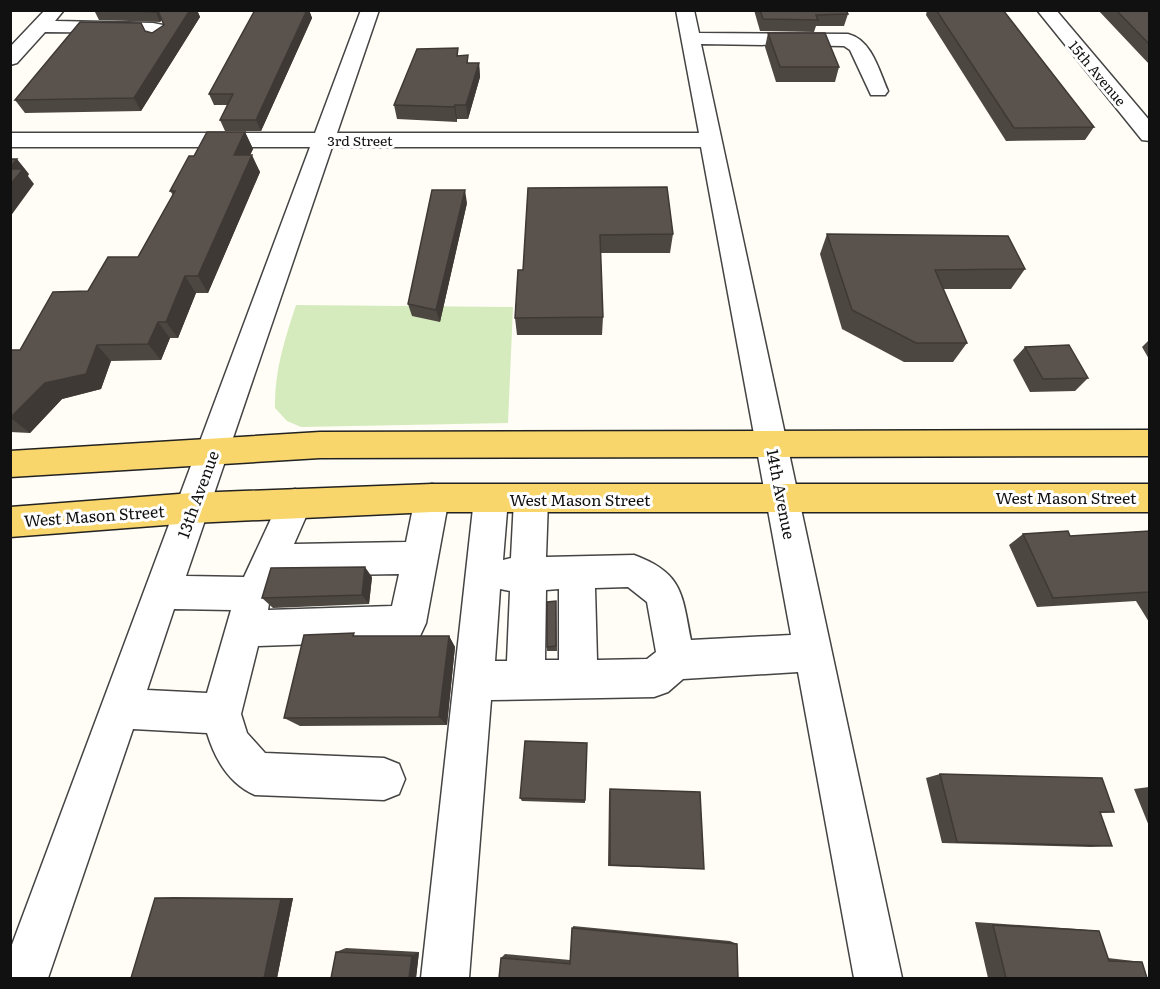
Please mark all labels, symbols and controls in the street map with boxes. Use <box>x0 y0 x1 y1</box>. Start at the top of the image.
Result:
street label: 15th Avenue <box>1065 36 1131 110</box>
street label: 3rd Street <box>327 130 393 150</box>
street label: 13th Avenue <box>170 447 224 541</box>
street label: 14th Avenue <box>762 447 802 541</box>
street label: West Mason Street <box>995 485 1137 509</box>
street label: West Mason Street <box>509 487 651 511</box>
street label: West Mason Street <box>23 498 166 532</box>

